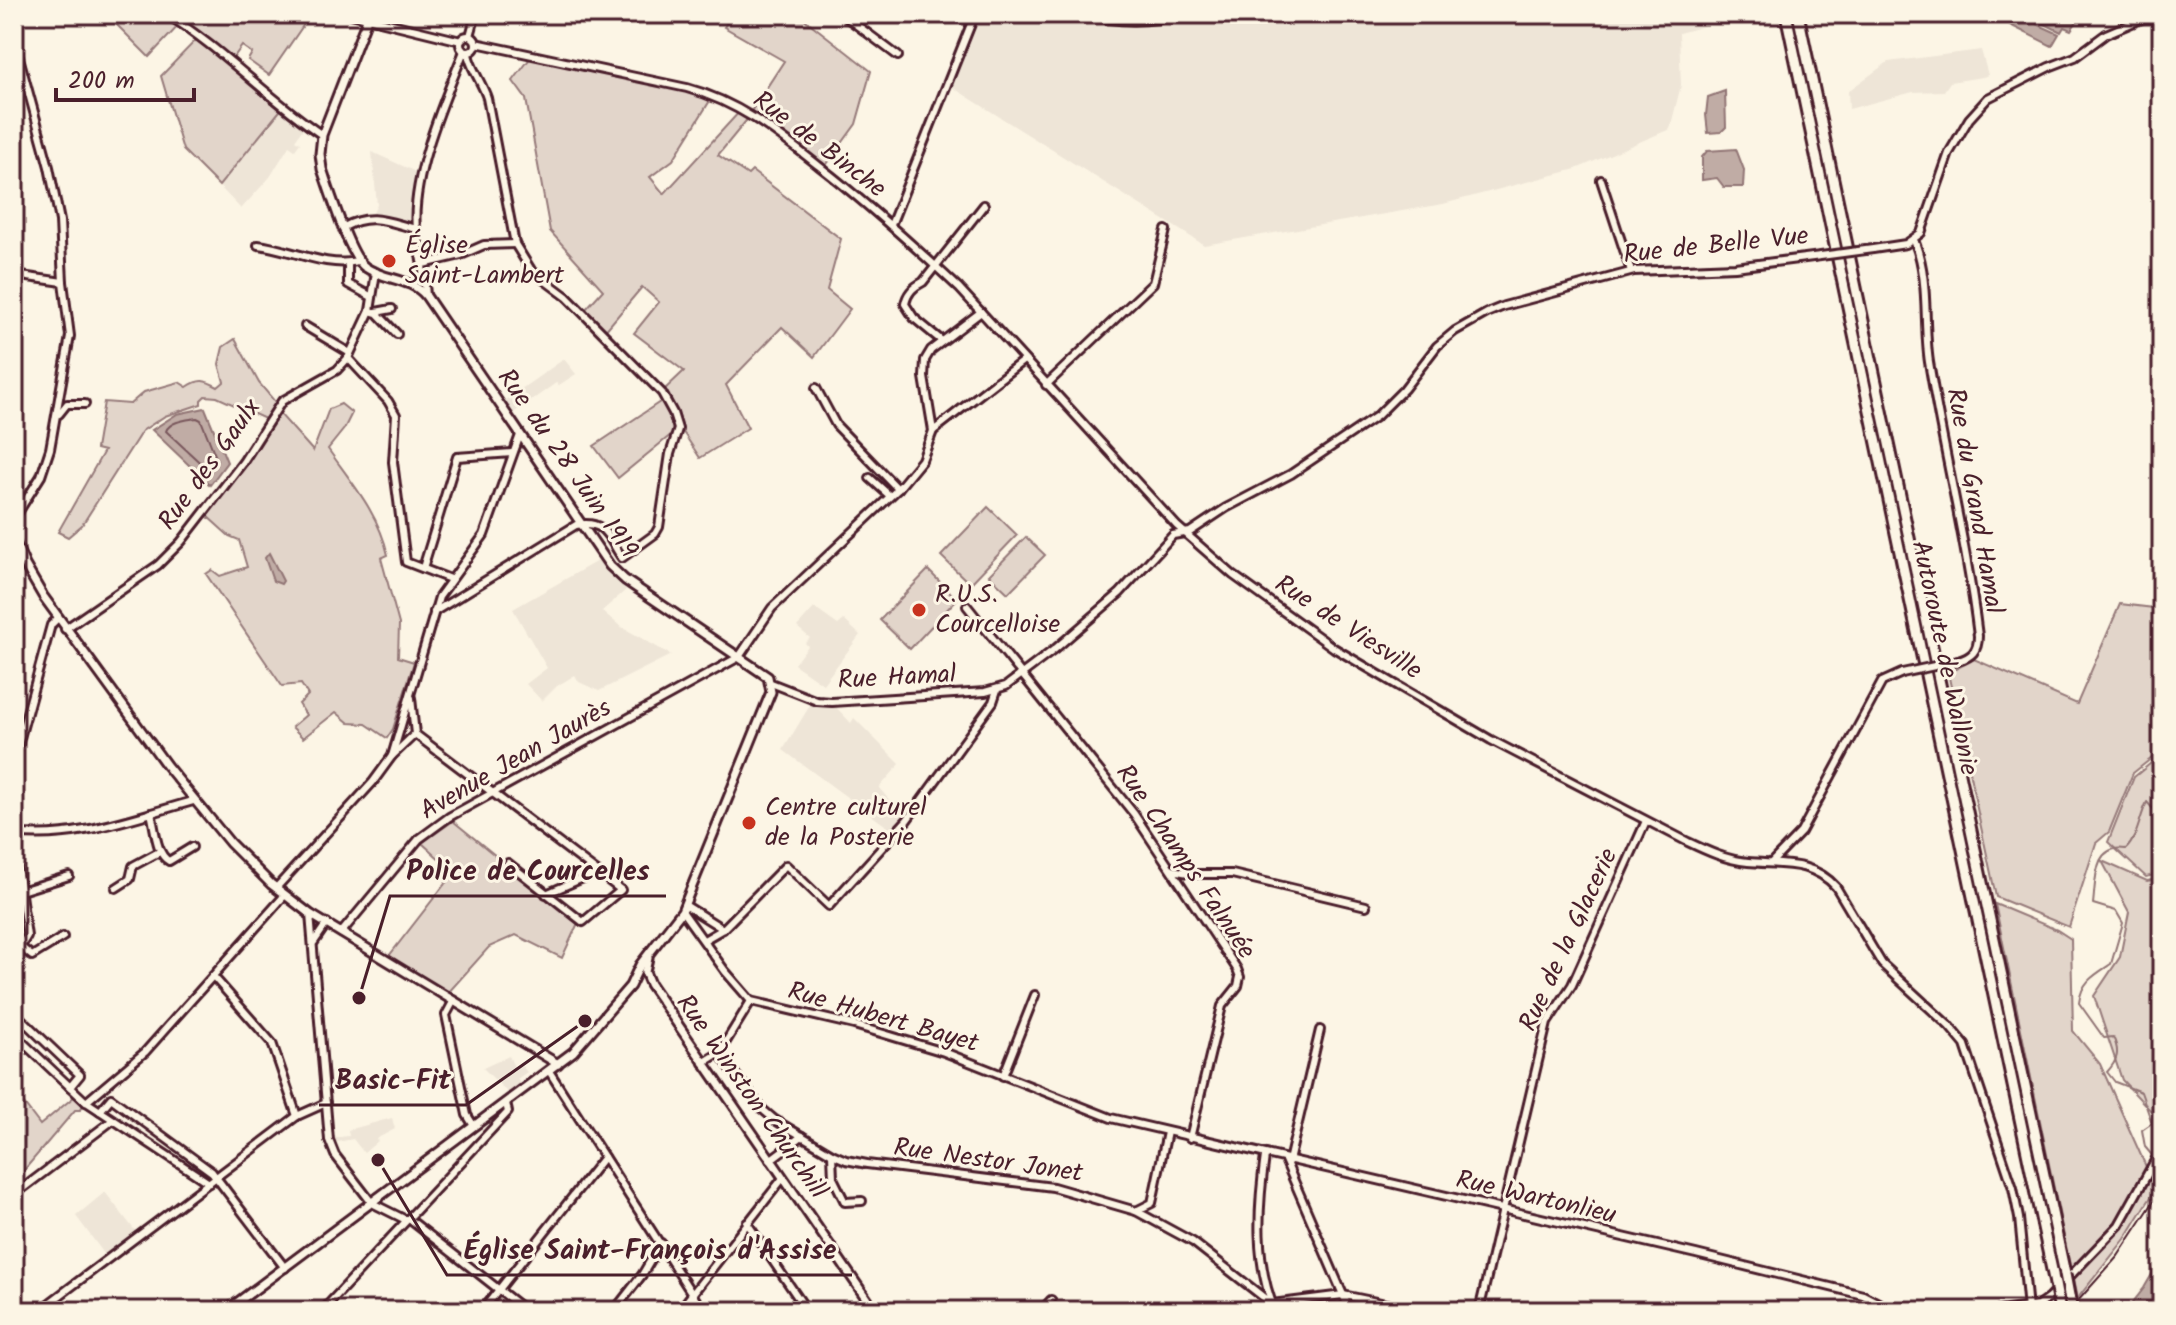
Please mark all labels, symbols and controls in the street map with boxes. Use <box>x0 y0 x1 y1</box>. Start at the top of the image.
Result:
scale bar <box>56 52 194 102</box>
text: 200 m <box>68 62 135 101</box>
street label: Rue de Binche <box>743 80 895 210</box>
street label: Rue de Belle Vue <box>1621 215 1811 277</box>
place label: Église Saint-Lambert <box>405 225 565 297</box>
marker: Église Saint-Lambert <box>380 252 398 270</box>
street label: Rue du 28 Juin 1919 <box>486 360 649 568</box>
street label: Rue du Grand Hamal <box>1933 385 2015 617</box>
street label: Rue des Gaulx <box>148 390 273 540</box>
street label: Autoroute de Wallonie <box>1899 537 1989 780</box>
street label: Rue de Viesville <box>1266 564 1431 692</box>
place label: R.U.S. Courcelloise <box>935 574 1061 646</box>
marker: R.U.S. Courcelloise <box>910 601 928 619</box>
street label: Rue Hamal <box>837 654 957 702</box>
street label: Avenue Jean Jaurès <box>412 688 620 832</box>
street label: Rue Champs Falnuée <box>1104 756 1266 968</box>
place label: Centre culturel de la Posterie <box>765 787 927 859</box>
marker: Centre culturel de la Posterie <box>740 814 758 832</box>
street label: Rue de la Glacerie <box>1508 841 1630 1039</box>
callout: Police de Courcelles <box>390 844 666 896</box>
text: Police de Courcelles <box>406 850 650 895</box>
street label: Rue Hubert Bayet <box>783 971 984 1066</box>
street label: Rue Winston Churchill <box>664 986 838 1208</box>
callout: Basic-Fit <box>319 1053 466 1105</box>
text: Basic-Fit <box>335 1059 451 1104</box>
street label: Rue Nestor Jonet <box>891 1127 1086 1195</box>
street label: Rue Wartonlieu <box>1452 1159 1621 1237</box>
callout: Église Saint-François d'Assise <box>447 1223 852 1275</box>
text: Église Saint-François d'Assise <box>463 1229 837 1274</box>

